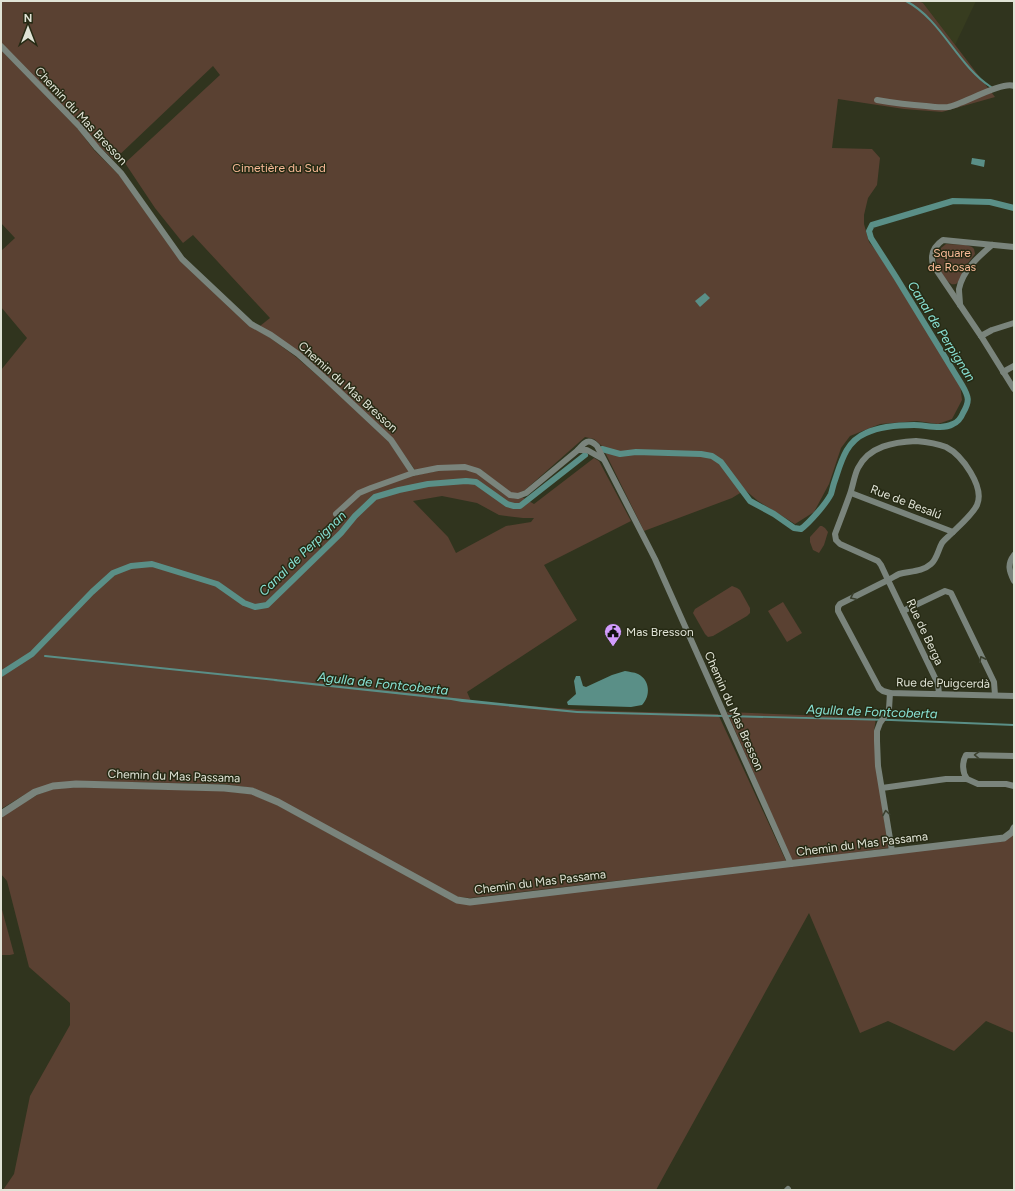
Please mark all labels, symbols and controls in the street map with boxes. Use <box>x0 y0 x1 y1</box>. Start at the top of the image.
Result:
north arrow <box>8 8 48 48</box>
text: N <box>24 12 32 25</box>
street label: Chemin du Mas Bresson <box>32 64 130 168</box>
park label: Cimetière du Sud <box>232 161 326 175</box>
park label: Square de Rosas <box>928 246 977 274</box>
water label: Canal de Perpignan <box>905 278 979 384</box>
street label: Chemin du Mas Bresson <box>295 339 401 436</box>
street label: Rue de Besalú <box>868 482 944 522</box>
water label: Canal de Perpignan <box>256 508 349 599</box>
one-way arrow <box>850 592 858 600</box>
street label: Rue de Berga <box>904 597 946 667</box>
public building icon: Mas Bresson <box>603 622 623 647</box>
place label: Mas Bresson <box>626 625 694 639</box>
street label: Chemin du Mas Bresson <box>701 649 767 773</box>
one-way arrow <box>979 655 987 663</box>
water label: Agulla de Fontcoberta <box>316 669 449 698</box>
street label: Rue de Puigcerdà <box>896 675 990 691</box>
water label: Agulla de Fontcoberta <box>805 702 938 721</box>
one-way arrow <box>974 751 980 759</box>
street label: Chemin du Mas Passama <box>107 767 241 785</box>
one-way arrow <box>882 810 891 816</box>
street label: Chemin du Mas Passama <box>795 829 929 859</box>
street label: Chemin du Mas Passama <box>473 867 607 897</box>

